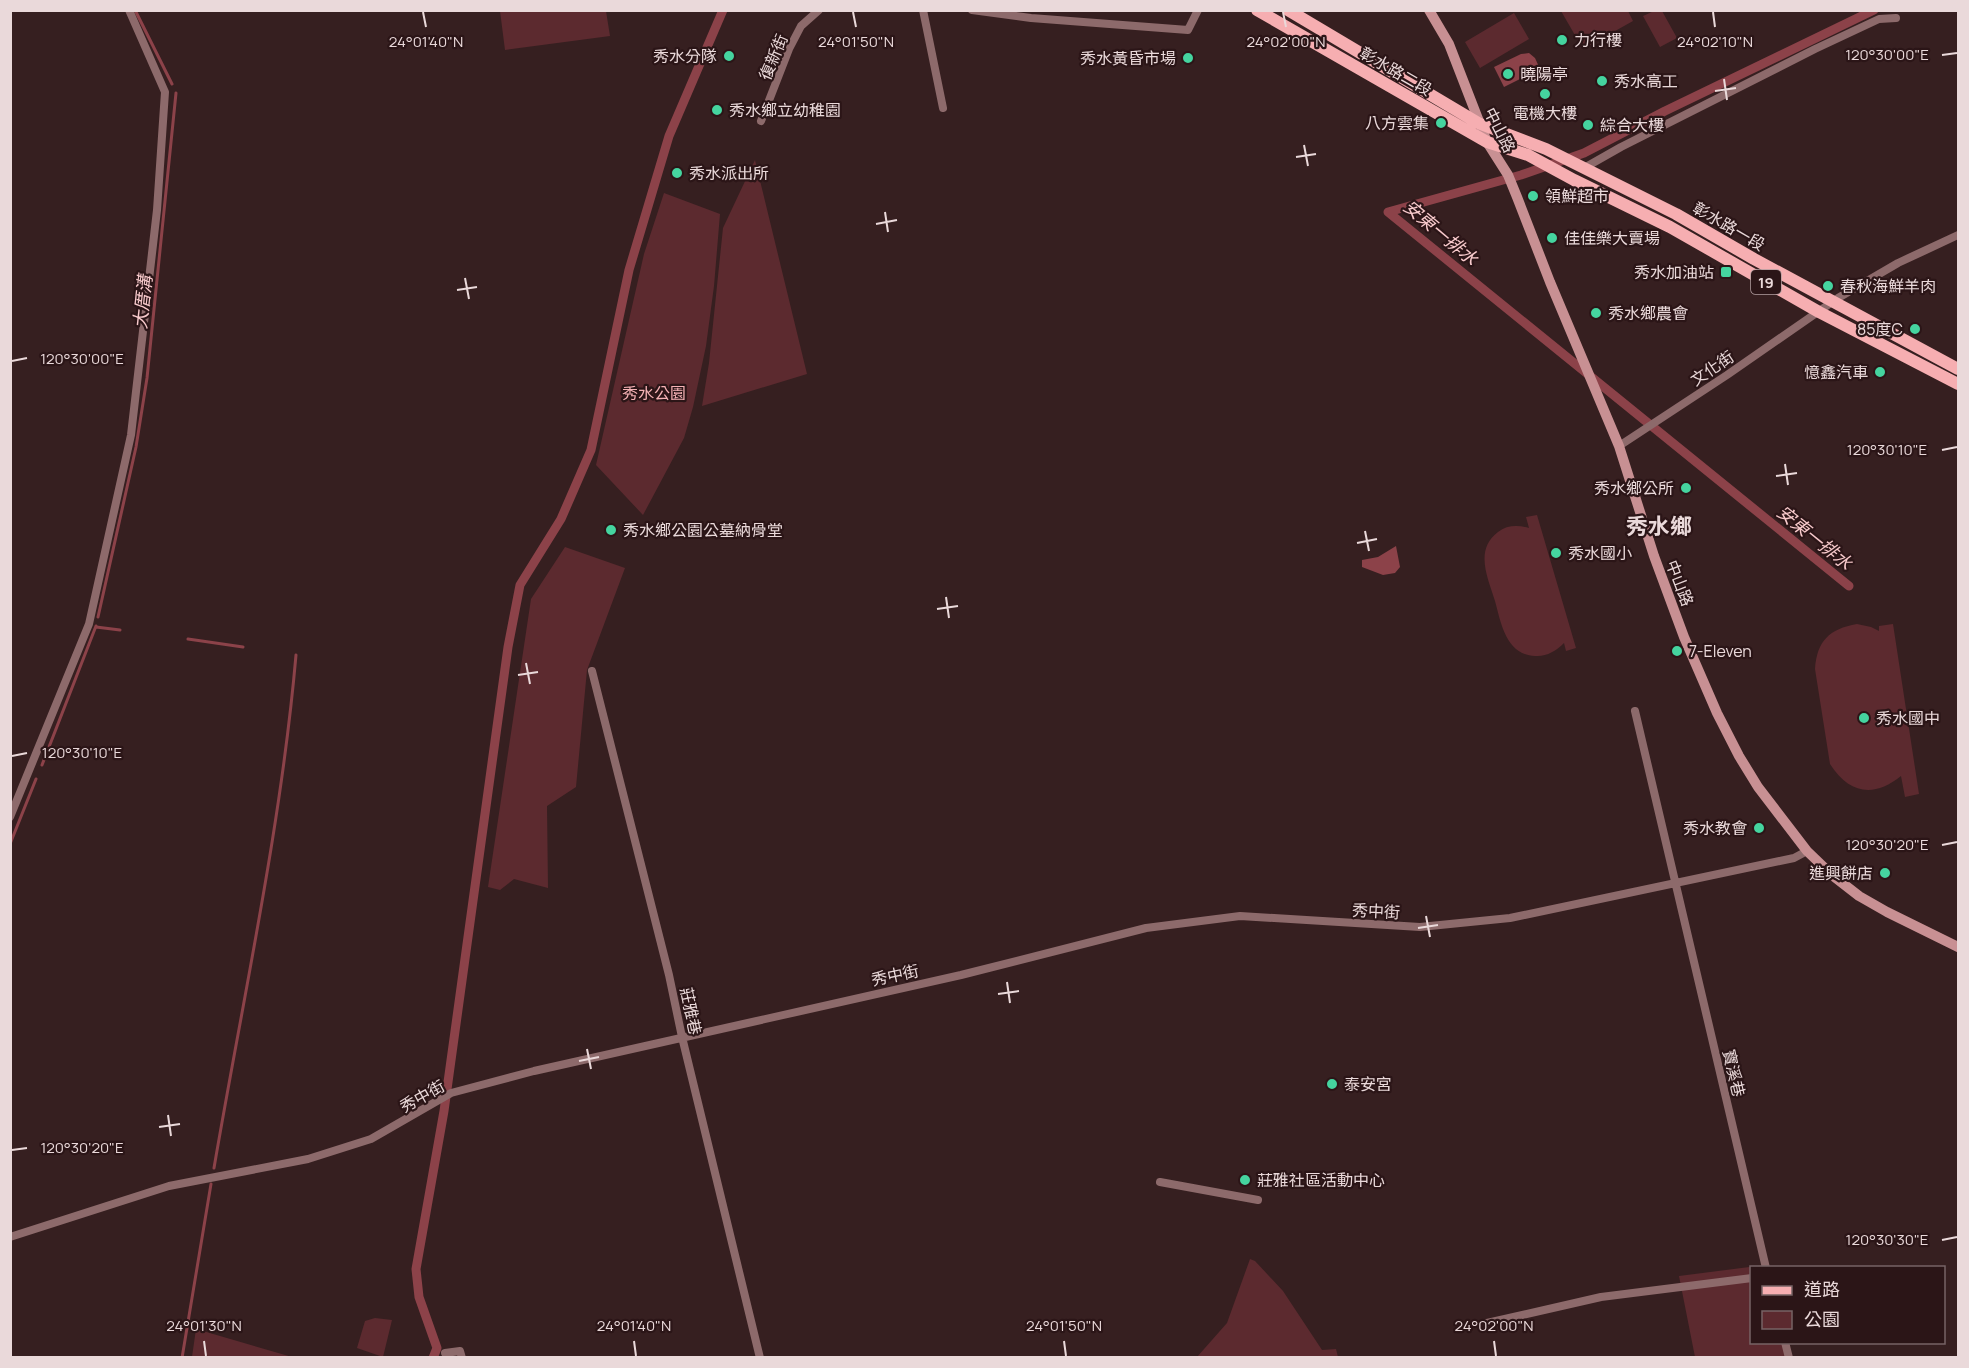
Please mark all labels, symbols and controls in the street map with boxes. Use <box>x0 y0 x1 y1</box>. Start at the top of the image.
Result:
place label: 力行樓 <box>1574 29 1622 51</box>
text: 24°01'40"N <box>389 31 463 52</box>
street label: 復新街 <box>753 31 793 83</box>
text: 24°01'50"N <box>818 31 894 52</box>
text: 24°02'00"N <box>1246 31 1326 52</box>
text: 24°02'10"N <box>1677 31 1753 52</box>
marker: 力行樓 <box>1555 33 1569 47</box>
street label: 彰水路二段 <box>1356 41 1436 101</box>
text: 120°30'00"E <box>1845 44 1929 65</box>
place label: 秀水分隊 <box>653 45 717 67</box>
place label: 秀水黃昏市場 <box>1080 47 1176 69</box>
marker: 秀水分隊 <box>722 49 736 63</box>
marker: 秀水黃昏市場 <box>1181 51 1195 65</box>
place label: 曉陽亭 <box>1520 63 1568 85</box>
marker: 曉陽亭 <box>1501 67 1515 81</box>
place label: 秀水高工 <box>1614 70 1678 92</box>
marker: 秀水高工 <box>1595 74 1609 88</box>
marker: 電機大樓 <box>1538 87 1552 101</box>
place label: 秀水鄉立幼稚園 <box>729 99 841 121</box>
place label: 電機大樓 <box>1513 102 1577 124</box>
marker: 秀水鄉立幼稚園 <box>710 103 724 117</box>
street label: 中山路 <box>1479 104 1521 156</box>
place label: 八方雲集 <box>1365 112 1429 134</box>
place label: 綜合大樓 <box>1600 114 1664 136</box>
marker: 八方雲集 <box>1434 116 1448 130</box>
marker: 綜合大樓 <box>1581 118 1595 132</box>
place label: 秀水派出所 <box>689 162 769 184</box>
marker: 秀水派出所 <box>670 166 684 180</box>
place label: 領鮮超市 <box>1545 185 1609 207</box>
marker: 領鮮超市 <box>1526 189 1540 203</box>
water label: 安東一排水 <box>1399 194 1484 271</box>
street label: 彰水路一段 <box>1689 196 1769 256</box>
place label: 佳佳樂大賣場 <box>1564 227 1660 249</box>
marker: 佳佳樂大賣場 <box>1545 231 1559 245</box>
place label: 秀水加油站 <box>1634 261 1714 283</box>
marker: 秀水加油站 <box>1719 265 1733 279</box>
road number: 19 <box>1751 270 1781 294</box>
water label: 大厝溝 <box>127 271 157 330</box>
place label: 春秋海鮮羊肉 <box>1840 275 1936 297</box>
marker: 春秋海鮮羊肉 <box>1821 279 1835 293</box>
place label: 秀水鄉農會 <box>1608 302 1688 324</box>
marker: 秀水鄉農會 <box>1589 306 1603 320</box>
place label: 85度C <box>1857 318 1903 340</box>
marker: 85度C <box>1908 322 1922 336</box>
street label: 文化街 <box>1686 345 1738 391</box>
text: 120°30'00"E <box>40 348 124 369</box>
place label: 憶鑫汽車 <box>1804 361 1868 383</box>
marker: 憶鑫汽車 <box>1873 365 1887 379</box>
park label: 秀水公園 <box>622 382 686 404</box>
text: 120°30'10"E <box>1847 439 1927 460</box>
place label: 秀水鄉公所 <box>1594 477 1674 499</box>
marker: 秀水鄉公所 <box>1679 481 1693 495</box>
water label: 安東一排水 <box>1772 499 1858 575</box>
district label: 秀水鄉 <box>1626 511 1692 541</box>
place label: 秀水鄉公園公墓納骨堂 <box>623 519 783 541</box>
marker: 秀水鄉公園公墓納骨堂 <box>604 523 618 537</box>
place label: 秀水國小 <box>1568 542 1632 564</box>
marker: 秀水國小 <box>1549 546 1563 560</box>
street label: 中山路 <box>1661 557 1699 609</box>
place label: 7-Eleven <box>1689 640 1752 662</box>
marker: 7-Eleven <box>1670 644 1684 658</box>
place label: 秀水國中 <box>1876 707 1940 729</box>
marker: 秀水國中 <box>1857 711 1871 725</box>
text: 120°30'10"E <box>42 742 122 763</box>
place label: 秀水教會 <box>1683 817 1747 839</box>
marker: 秀水教會 <box>1752 821 1766 835</box>
text: 120°30'20"E <box>1845 834 1929 855</box>
place label: 進興餅店 <box>1809 862 1873 884</box>
marker: 進興餅店 <box>1878 866 1892 880</box>
street label: 秀中街 <box>1351 899 1401 923</box>
street label: 秀中街 <box>869 959 921 991</box>
street label: 莊雅巷 <box>675 985 707 1037</box>
street label: 寶溪巷 <box>1718 1047 1750 1099</box>
place label: 泰安宮 <box>1344 1073 1392 1095</box>
street label: 秀中街 <box>396 1075 448 1117</box>
marker: 泰安宮 <box>1325 1077 1339 1091</box>
text: 120°30'20"E <box>40 1137 124 1158</box>
place label: 莊雅社區活動中心 <box>1257 1169 1385 1191</box>
marker: 莊雅社區活動中心 <box>1238 1173 1252 1187</box>
text: 120°30'30"E <box>1846 1229 1928 1250</box>
legend <box>1750 1266 1945 1344</box>
text: 道路 <box>1804 1277 1840 1301</box>
text: 公園 <box>1804 1307 1840 1331</box>
text: 24°01'30"N <box>166 1315 242 1336</box>
text: 24°01'40"N <box>597 1315 671 1336</box>
text: 24°01'50"N <box>1026 1315 1102 1336</box>
text: 24°02'00"N <box>1454 1315 1534 1336</box>

